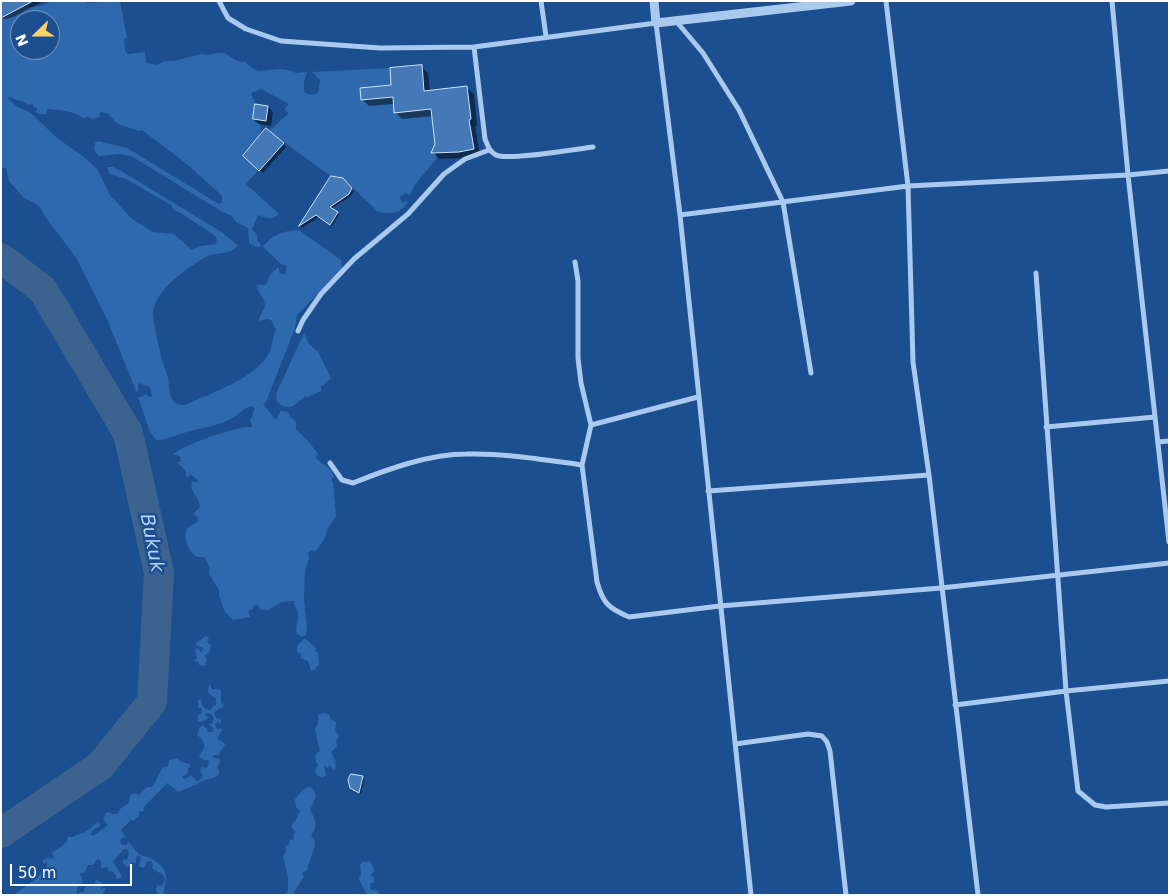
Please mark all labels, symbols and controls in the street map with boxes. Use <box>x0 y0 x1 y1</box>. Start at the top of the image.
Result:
north arrow <box>10 10 60 60</box>
text: N <box>12 32 32 49</box>
water label: Bukuk <box>134 512 168 574</box>
scale bar <box>12 854 135 886</box>
text: 50 m <box>18 864 56 882</box>

